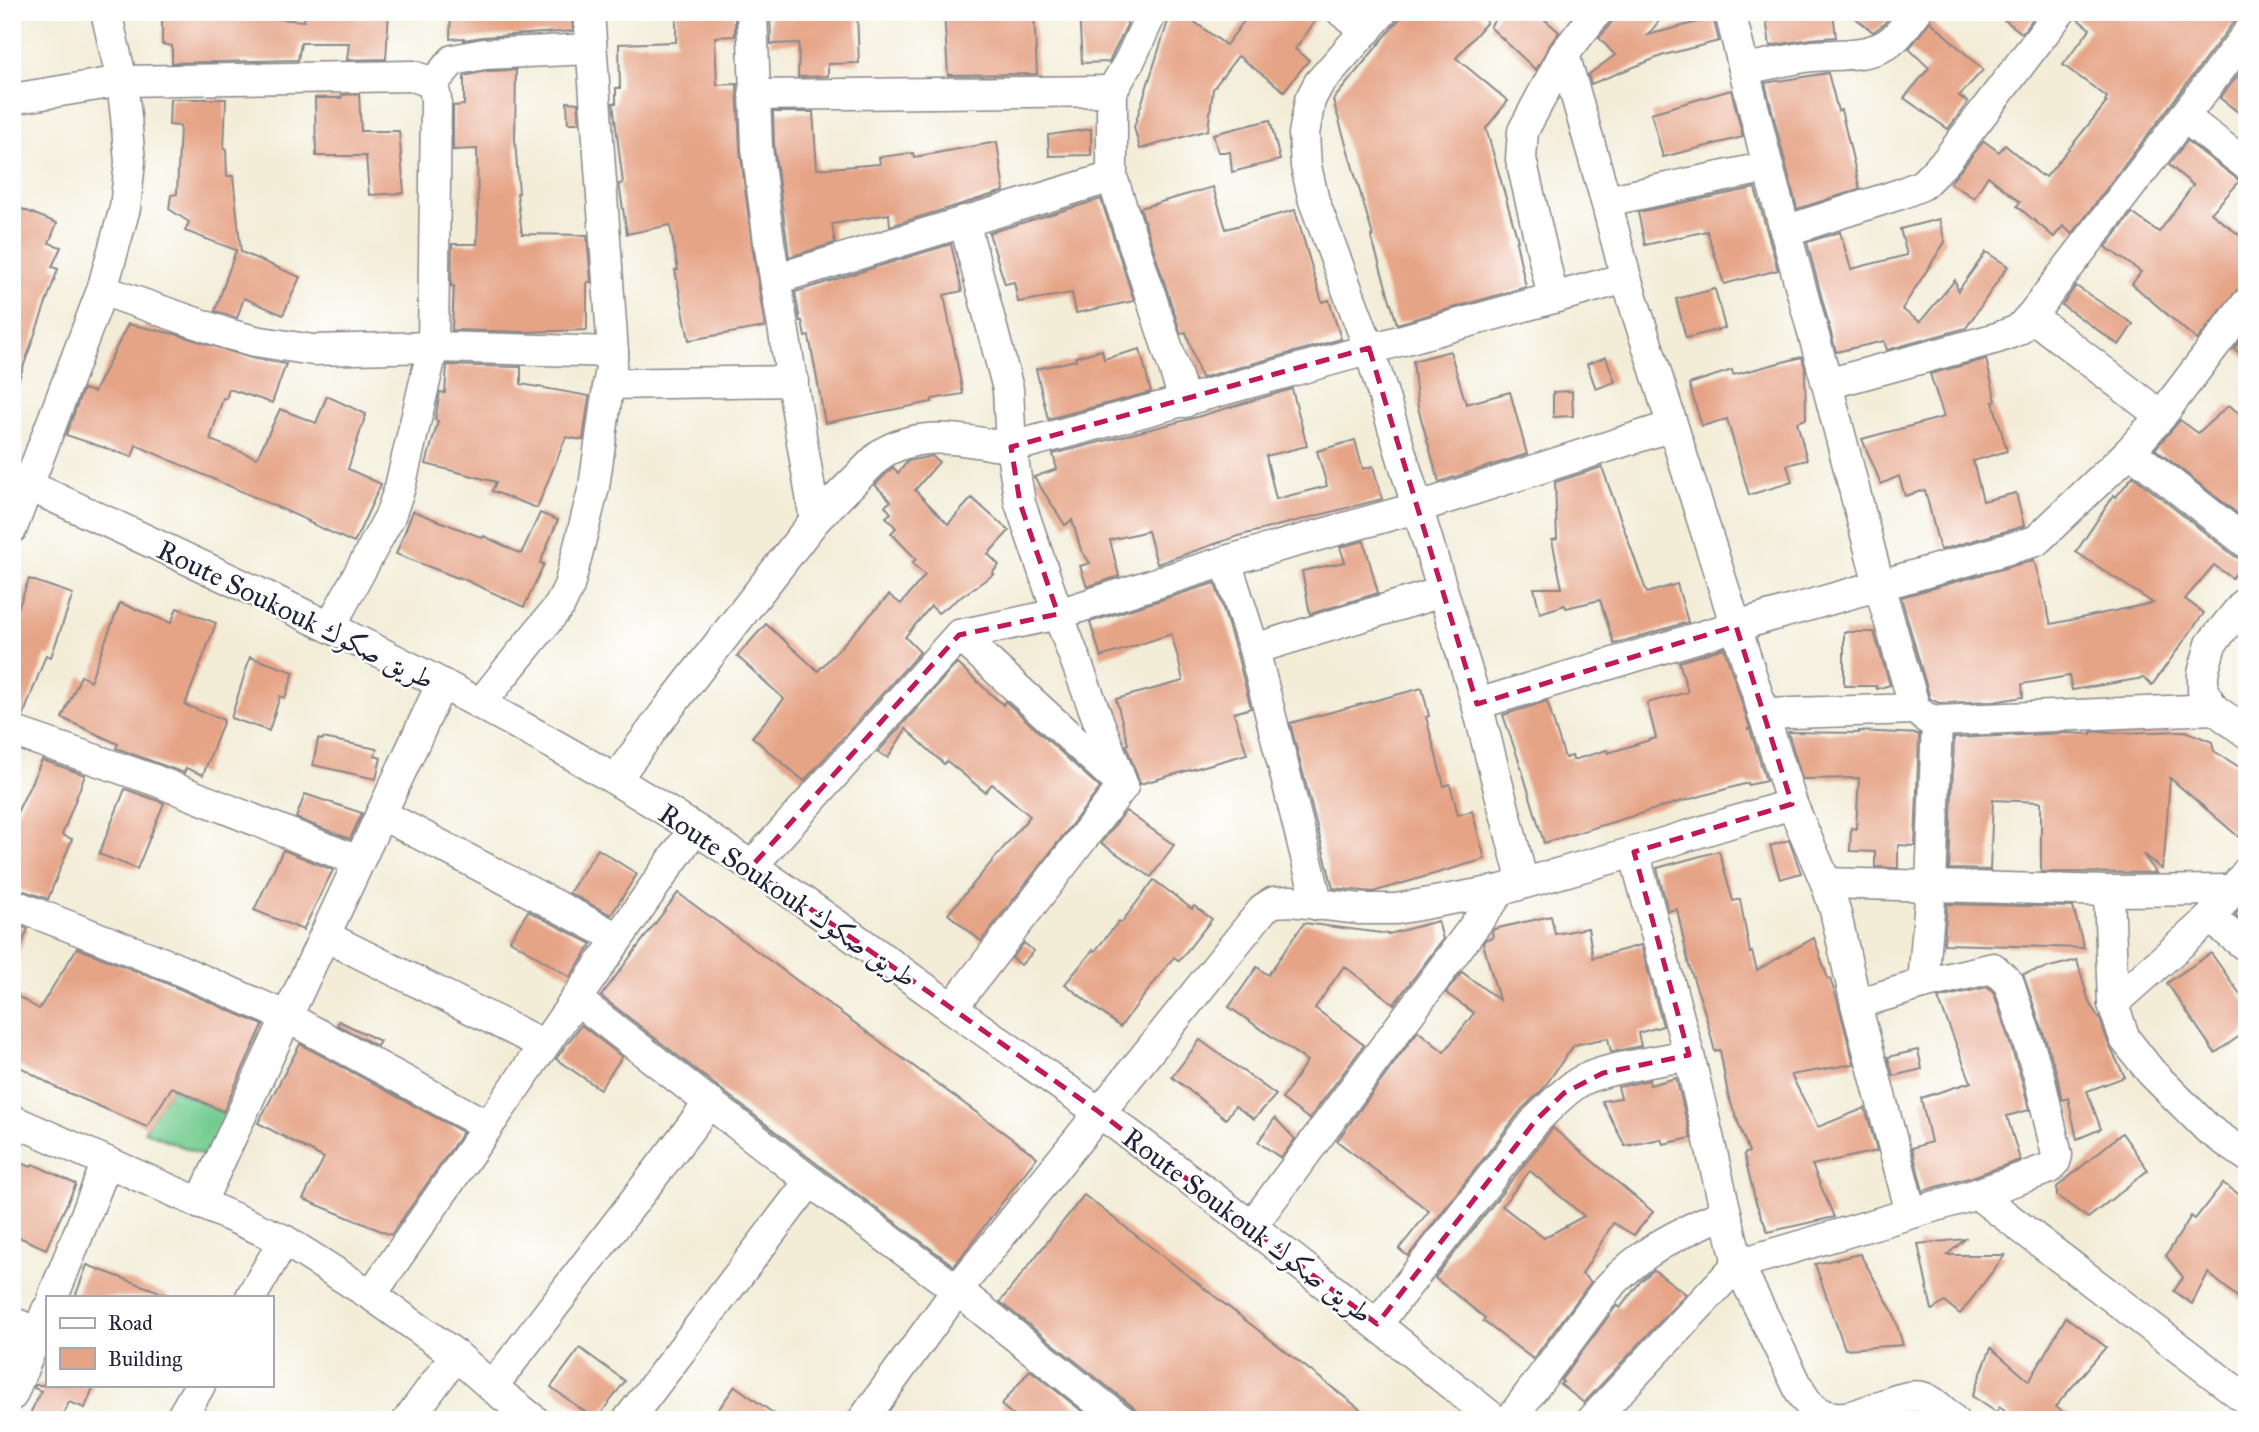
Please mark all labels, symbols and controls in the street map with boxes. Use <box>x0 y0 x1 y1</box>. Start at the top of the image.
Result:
street label: Route Soukouk طريق صكوك <box>152 532 440 697</box>
street label: Route Soukouk طريق صكوك <box>652 796 924 995</box>
street label: Route Soukouk طريق صكوك <box>1116 1120 1380 1331</box>
legend <box>46 1296 273 1386</box>
text: Road <box>108 1310 153 1336</box>
text: Building <box>108 1346 182 1372</box>

